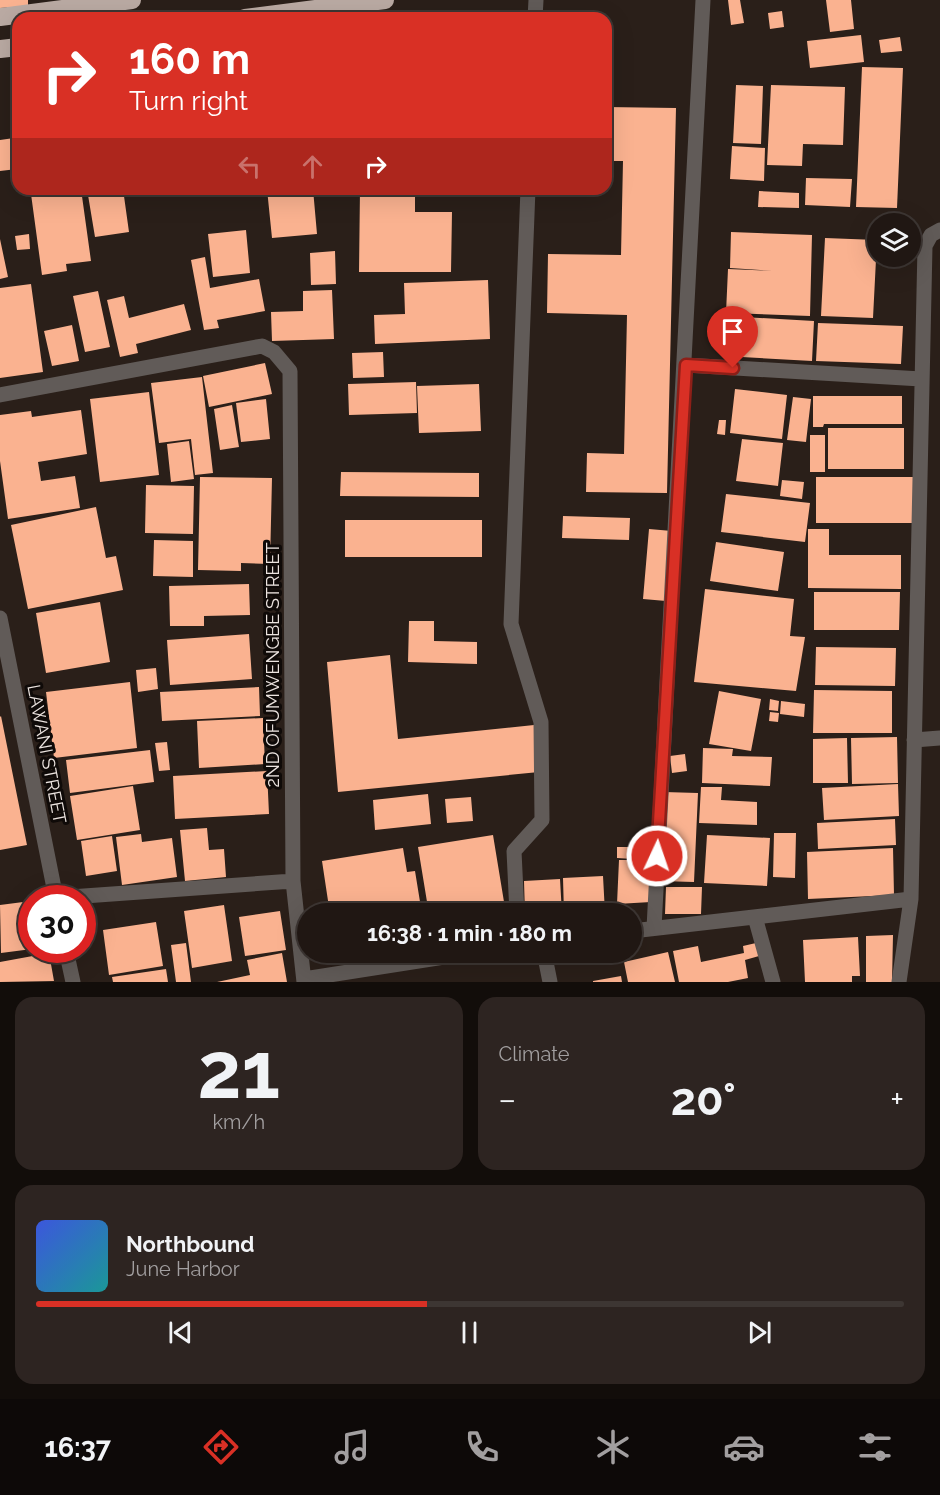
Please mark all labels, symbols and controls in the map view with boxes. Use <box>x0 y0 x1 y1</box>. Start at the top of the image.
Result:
text: 160 m <box>129 35 250 84</box>
icon: right <box>30 36 108 114</box>
text: Turn right <box>129 85 248 116</box>
icon: left <box>233 150 266 183</box>
icon: ahead <box>296 150 329 183</box>
icon: right <box>359 150 392 183</box>
map controls <box>867 213 921 267</box>
button: layers <box>867 213 921 267</box>
pin <box>707 306 758 368</box>
icon: arrive <box>716 315 749 348</box>
street label: 2ND OFUMWENGBE STREET <box>262 543 283 787</box>
street label: LAWANI STREET <box>23 683 71 825</box>
position arrow <box>625 824 689 888</box>
speed limit sign: 30 <box>18 885 96 963</box>
text: 16:38 · 1 min · 180 m <box>367 920 572 946</box>
text: 21 <box>197 1025 280 1116</box>
text: Climate <box>499 1042 570 1066</box>
text: 20° <box>671 1073 736 1126</box>
text: − <box>499 1080 516 1119</box>
text: + <box>890 1080 904 1119</box>
text: km/h <box>212 1110 265 1134</box>
text: Northbound <box>126 1231 255 1257</box>
text: June Harbor <box>126 1257 240 1281</box>
icon: previous <box>164 1316 197 1349</box>
icon: pause <box>453 1316 486 1349</box>
icon: next <box>743 1316 776 1349</box>
icon: directions <box>200 1426 242 1468</box>
icon: music <box>331 1426 373 1468</box>
icon: phone <box>461 1426 503 1468</box>
icon: climate <box>592 1426 634 1468</box>
icon: car <box>723 1426 765 1468</box>
icon: filters <box>854 1426 896 1468</box>
text: 16:37 <box>44 1432 111 1463</box>

